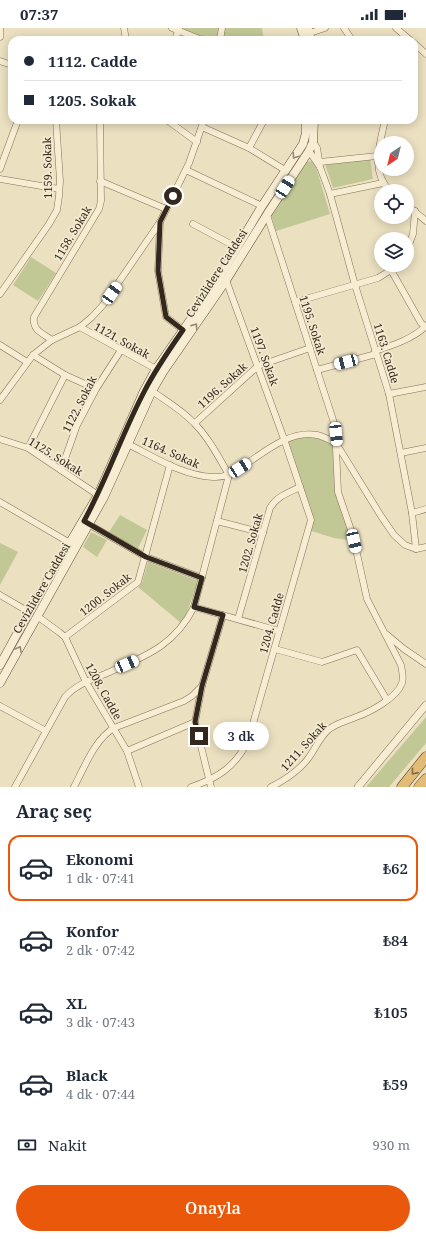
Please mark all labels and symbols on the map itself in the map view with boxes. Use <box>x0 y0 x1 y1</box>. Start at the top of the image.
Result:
north arrow <box>374 136 414 176</box>
street label: 1159. Sokak <box>39 137 55 199</box>
one-way arrow <box>292 152 300 159</box>
car <box>273 174 297 200</box>
route start <box>164 187 182 205</box>
street label: 1158. Sokak <box>50 202 95 263</box>
street label: Cevizlidere Caddesi <box>182 226 250 320</box>
car <box>100 280 124 306</box>
street label: 1195. Sokak <box>296 293 330 357</box>
street label: 1121. Sokak <box>91 319 153 362</box>
street label: 1163. Cadde <box>371 321 403 385</box>
one-way arrow <box>190 323 198 330</box>
street label: 1197. Sokak <box>247 324 283 388</box>
car <box>333 353 359 371</box>
street label: 1196. Sokak <box>194 358 250 411</box>
street label: 1122. Sokak <box>58 373 100 435</box>
car <box>329 421 343 447</box>
street label: 1125. Sokak <box>26 433 87 479</box>
street label: 1164. Sokak <box>140 433 203 472</box>
car <box>227 456 253 480</box>
street label: 1202. Sokak <box>234 511 266 575</box>
car <box>345 528 363 554</box>
street label: Cevizlidere Caddesi <box>9 539 73 636</box>
street label: 1200. Sokak <box>76 569 134 619</box>
street label: 1204. Cadde <box>255 591 287 655</box>
one-way arrow <box>14 645 22 653</box>
car <box>114 654 140 674</box>
street label: 1208. Cadde <box>82 660 126 722</box>
street label: 1211. Sokak <box>277 718 330 774</box>
callout: 3 dk <box>213 722 269 750</box>
route end <box>190 727 208 745</box>
one-way arrow <box>411 768 418 775</box>

